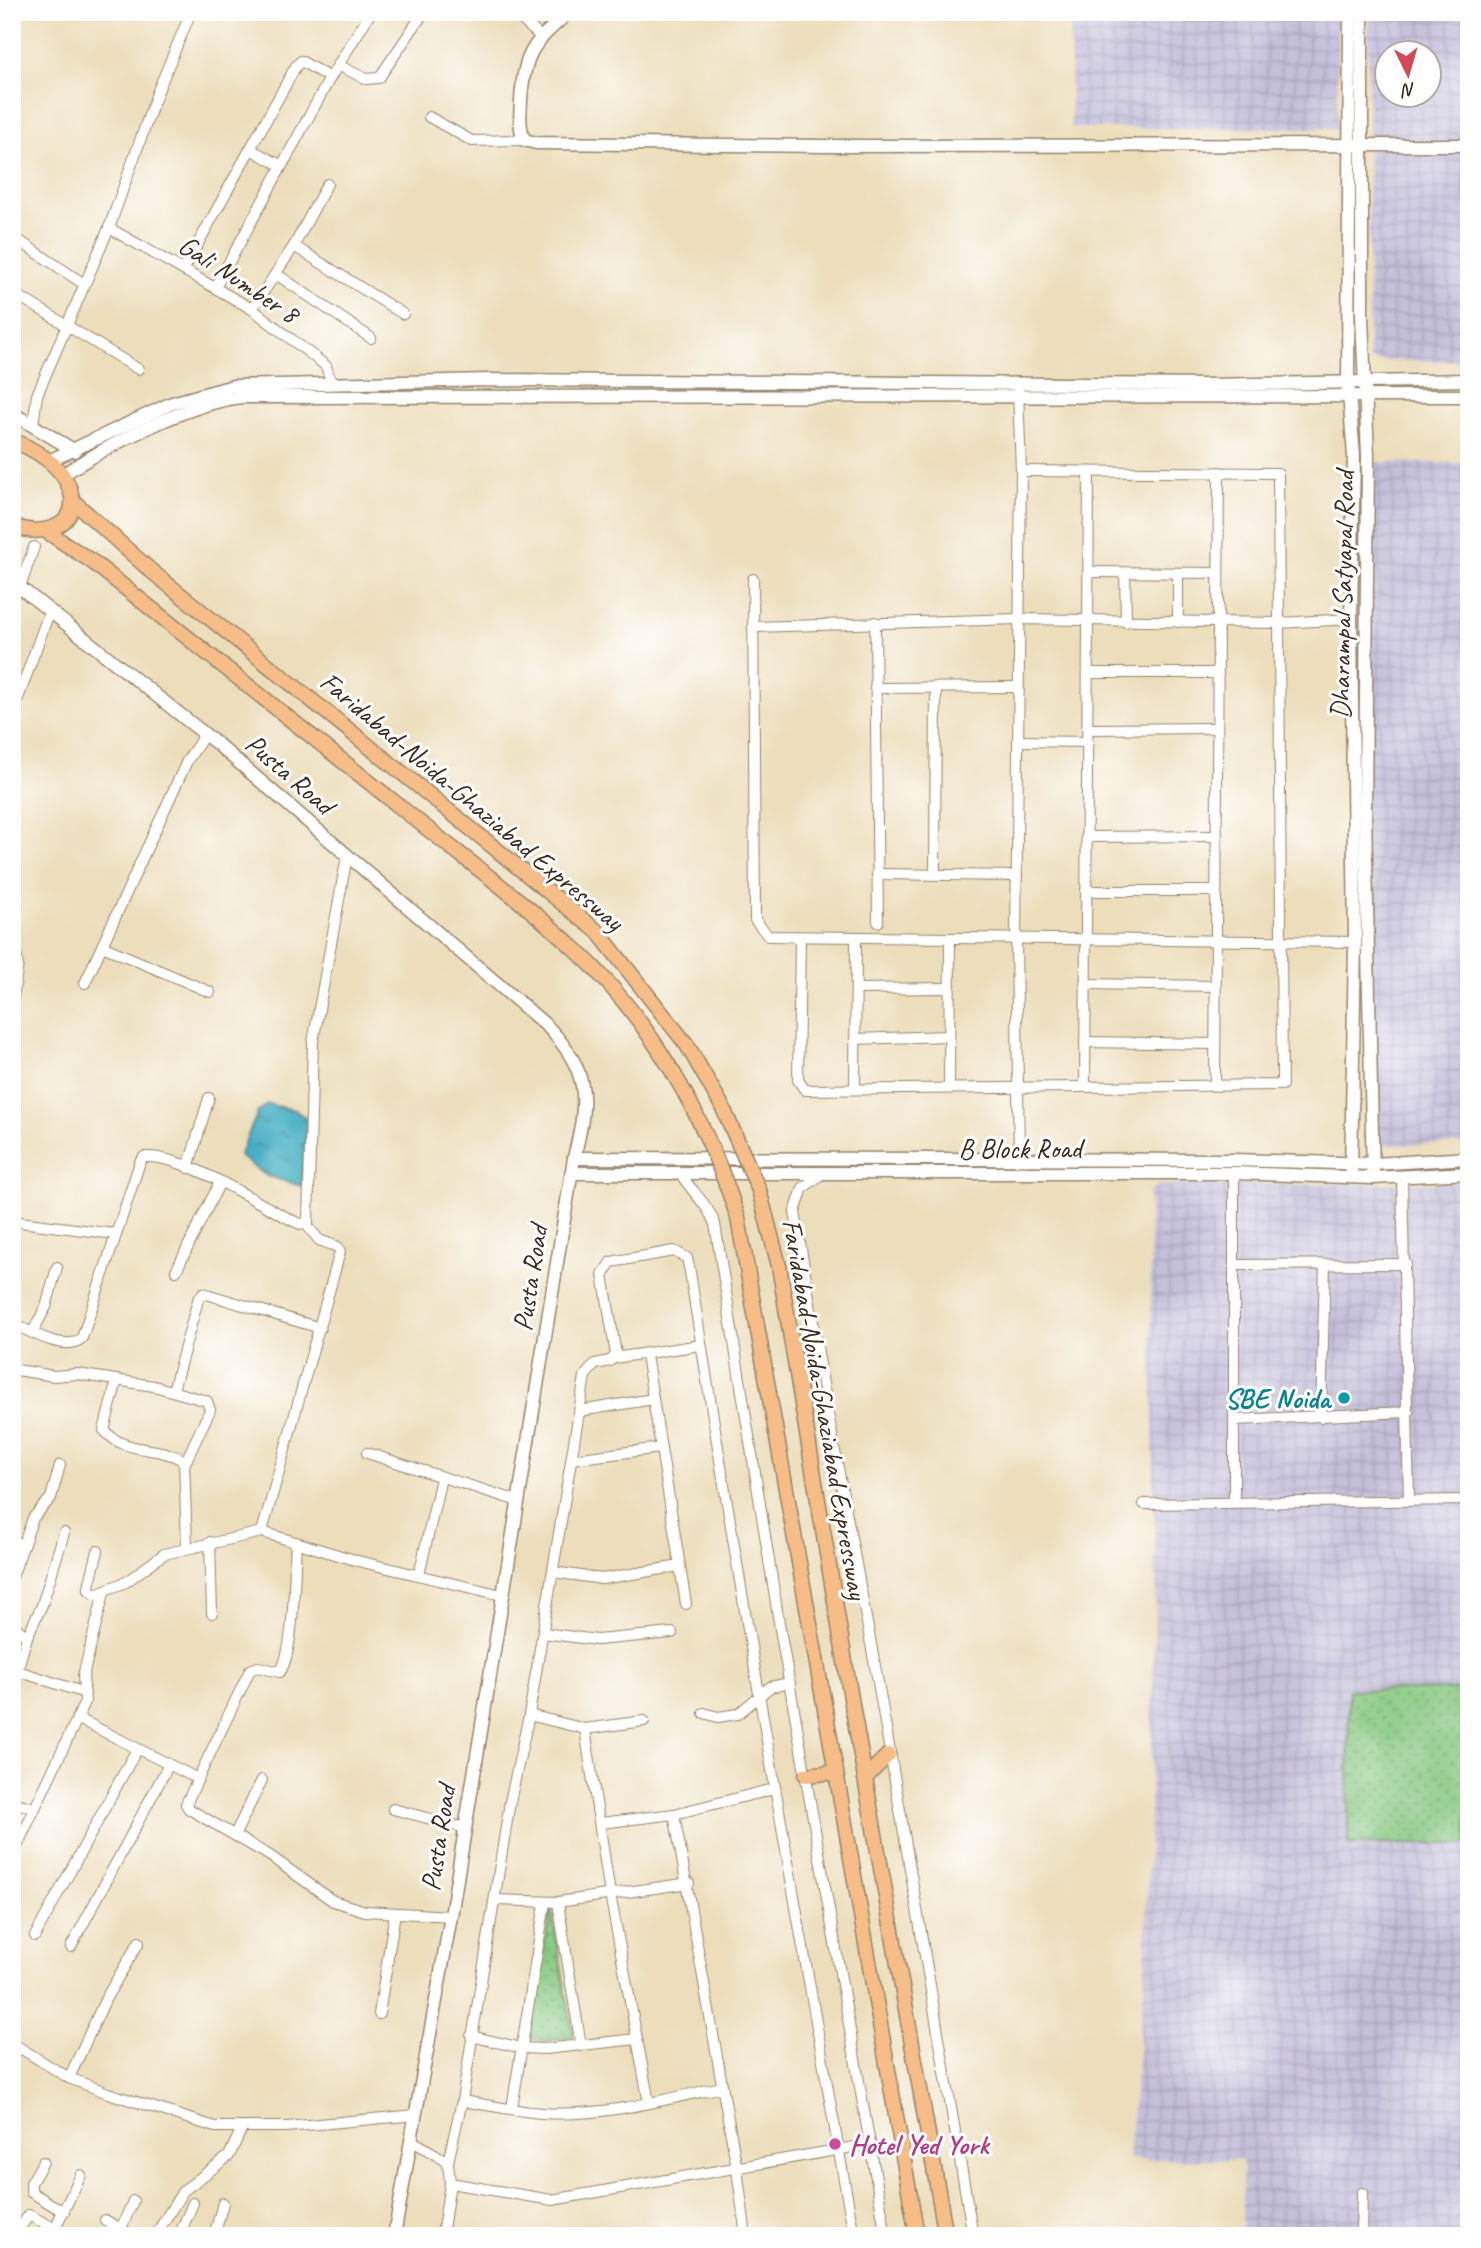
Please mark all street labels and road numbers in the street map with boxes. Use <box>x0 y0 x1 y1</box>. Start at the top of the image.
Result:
street label: Gali Number 8 <box>172 227 308 332</box>
street label: Dharampal Satyapal Road <box>1322 467 1362 719</box>
street label: Faridabad-Noida-Ghaziabad Expressway <box>313 664 633 940</box>
street label: Pusta Road <box>238 726 345 825</box>
street label: B Block Road <box>958 1131 1086 1166</box>
street label: Faridabad-Noida-Ghaziabad Expressway <box>774 1216 876 1604</box>
street label: Pusta Road <box>504 1219 556 1333</box>
street label: Pusta Road <box>412 1779 464 1893</box>

